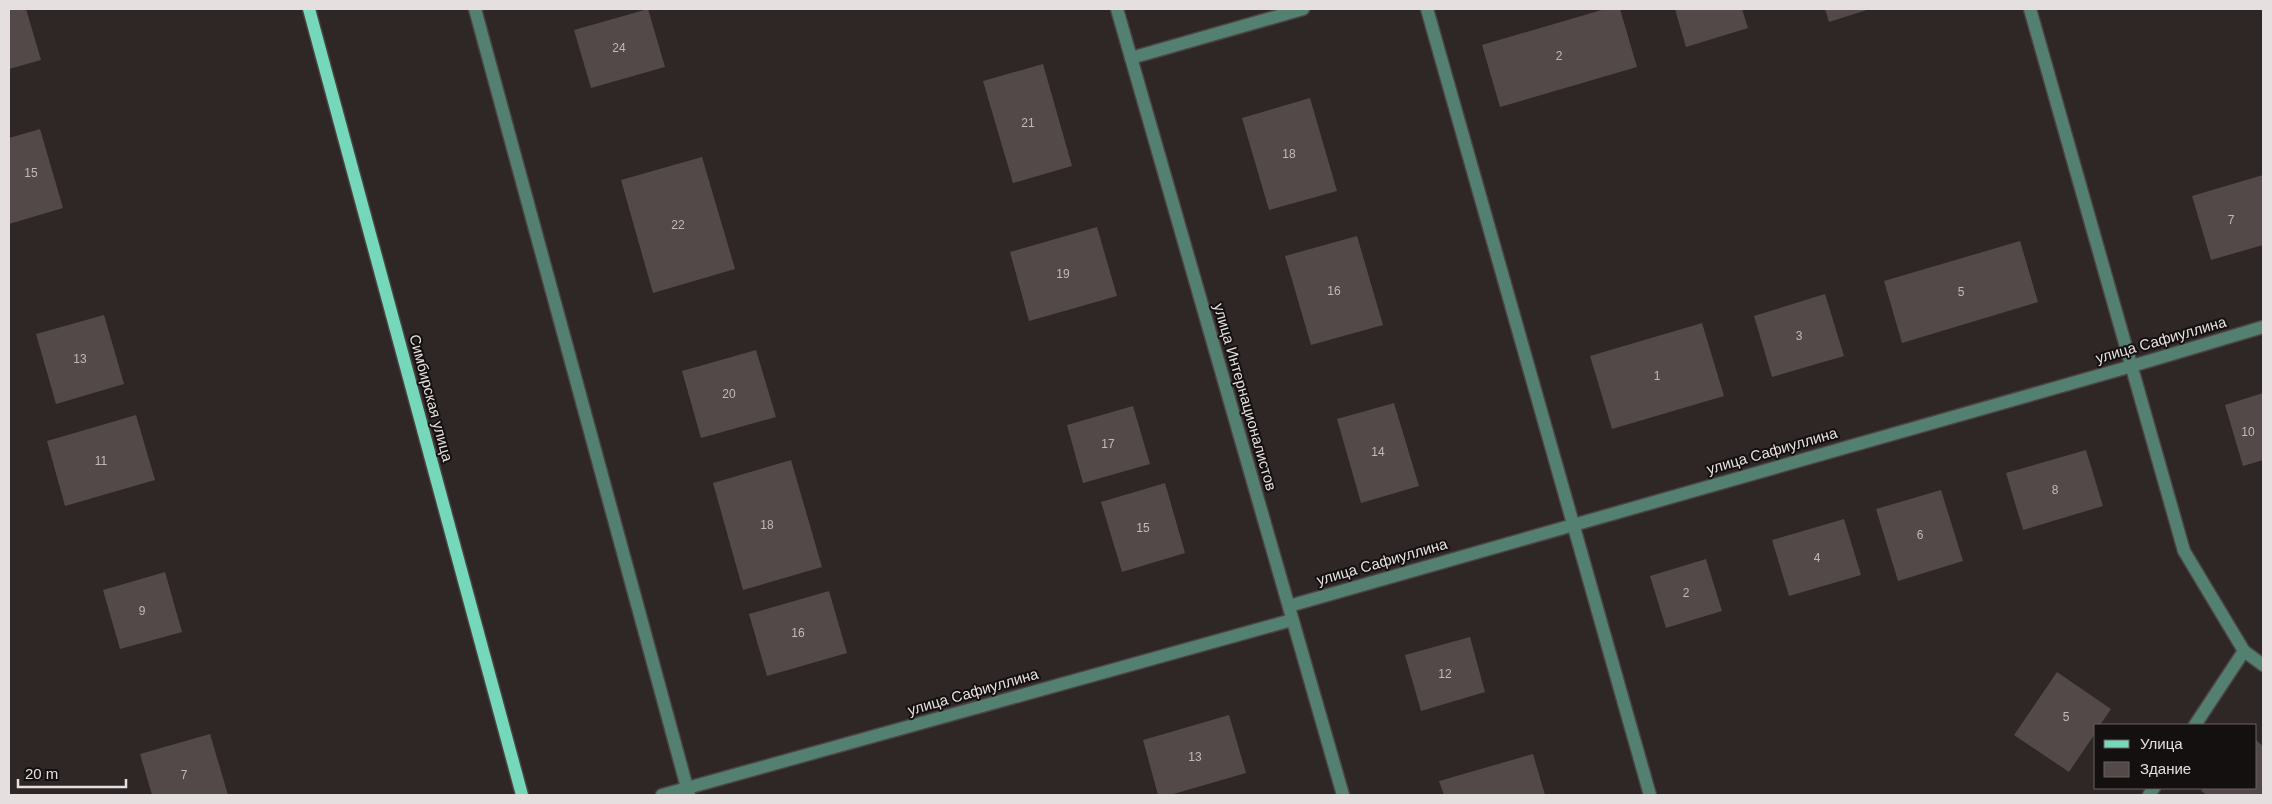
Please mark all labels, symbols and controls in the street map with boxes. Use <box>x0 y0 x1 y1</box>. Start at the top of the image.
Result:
house number: 24 <box>612 41 626 55</box>
house number: 2 <box>1556 49 1563 63</box>
house number: 21 <box>1021 116 1035 130</box>
house number: 18 <box>1282 147 1296 161</box>
house number: 15 <box>24 166 38 180</box>
house number: 7 <box>2228 213 2235 227</box>
house number: 22 <box>671 218 685 232</box>
house number: 19 <box>1056 267 1070 281</box>
house number: 16 <box>1327 284 1341 298</box>
house number: 5 <box>1958 285 1965 299</box>
street label: улица Интернационалистов <box>1211 301 1280 493</box>
street label: улица Сафиуллина <box>2094 313 2229 366</box>
house number: 3 <box>1796 329 1803 343</box>
street label: Симбирская улица <box>406 332 457 464</box>
house number: 13 <box>73 352 87 366</box>
house number: 1 <box>1654 369 1661 383</box>
house number: 20 <box>722 387 736 401</box>
street label: улица Сафиуллина <box>1705 424 1840 477</box>
house number: 10 <box>2241 425 2255 439</box>
house number: 17 <box>1101 437 1115 451</box>
house number: 14 <box>1371 445 1385 459</box>
house number: 11 <box>95 454 108 468</box>
house number: 8 <box>2052 483 2059 497</box>
house number: 18 <box>760 518 774 532</box>
house number: 15 <box>1136 521 1150 535</box>
house number: 6 <box>1917 528 1924 542</box>
street label: улица Сафиуллина <box>1315 535 1450 588</box>
house number: 4 <box>1814 551 1821 565</box>
house number: 2 <box>1683 586 1690 600</box>
house number: 9 <box>139 604 146 618</box>
house number: 16 <box>791 626 805 640</box>
street label: улица Сафиуллина <box>906 665 1041 718</box>
house number: 12 <box>1438 667 1452 681</box>
house number: 5 <box>2063 710 2070 724</box>
legend <box>2094 724 2257 789</box>
text: Улица <box>2140 735 2183 752</box>
house number: 13 <box>1188 750 1202 764</box>
scale bar <box>18 756 125 788</box>
text: Здание <box>2140 760 2191 777</box>
text: 20 m <box>25 765 58 782</box>
house number: 7 <box>181 768 188 782</box>

